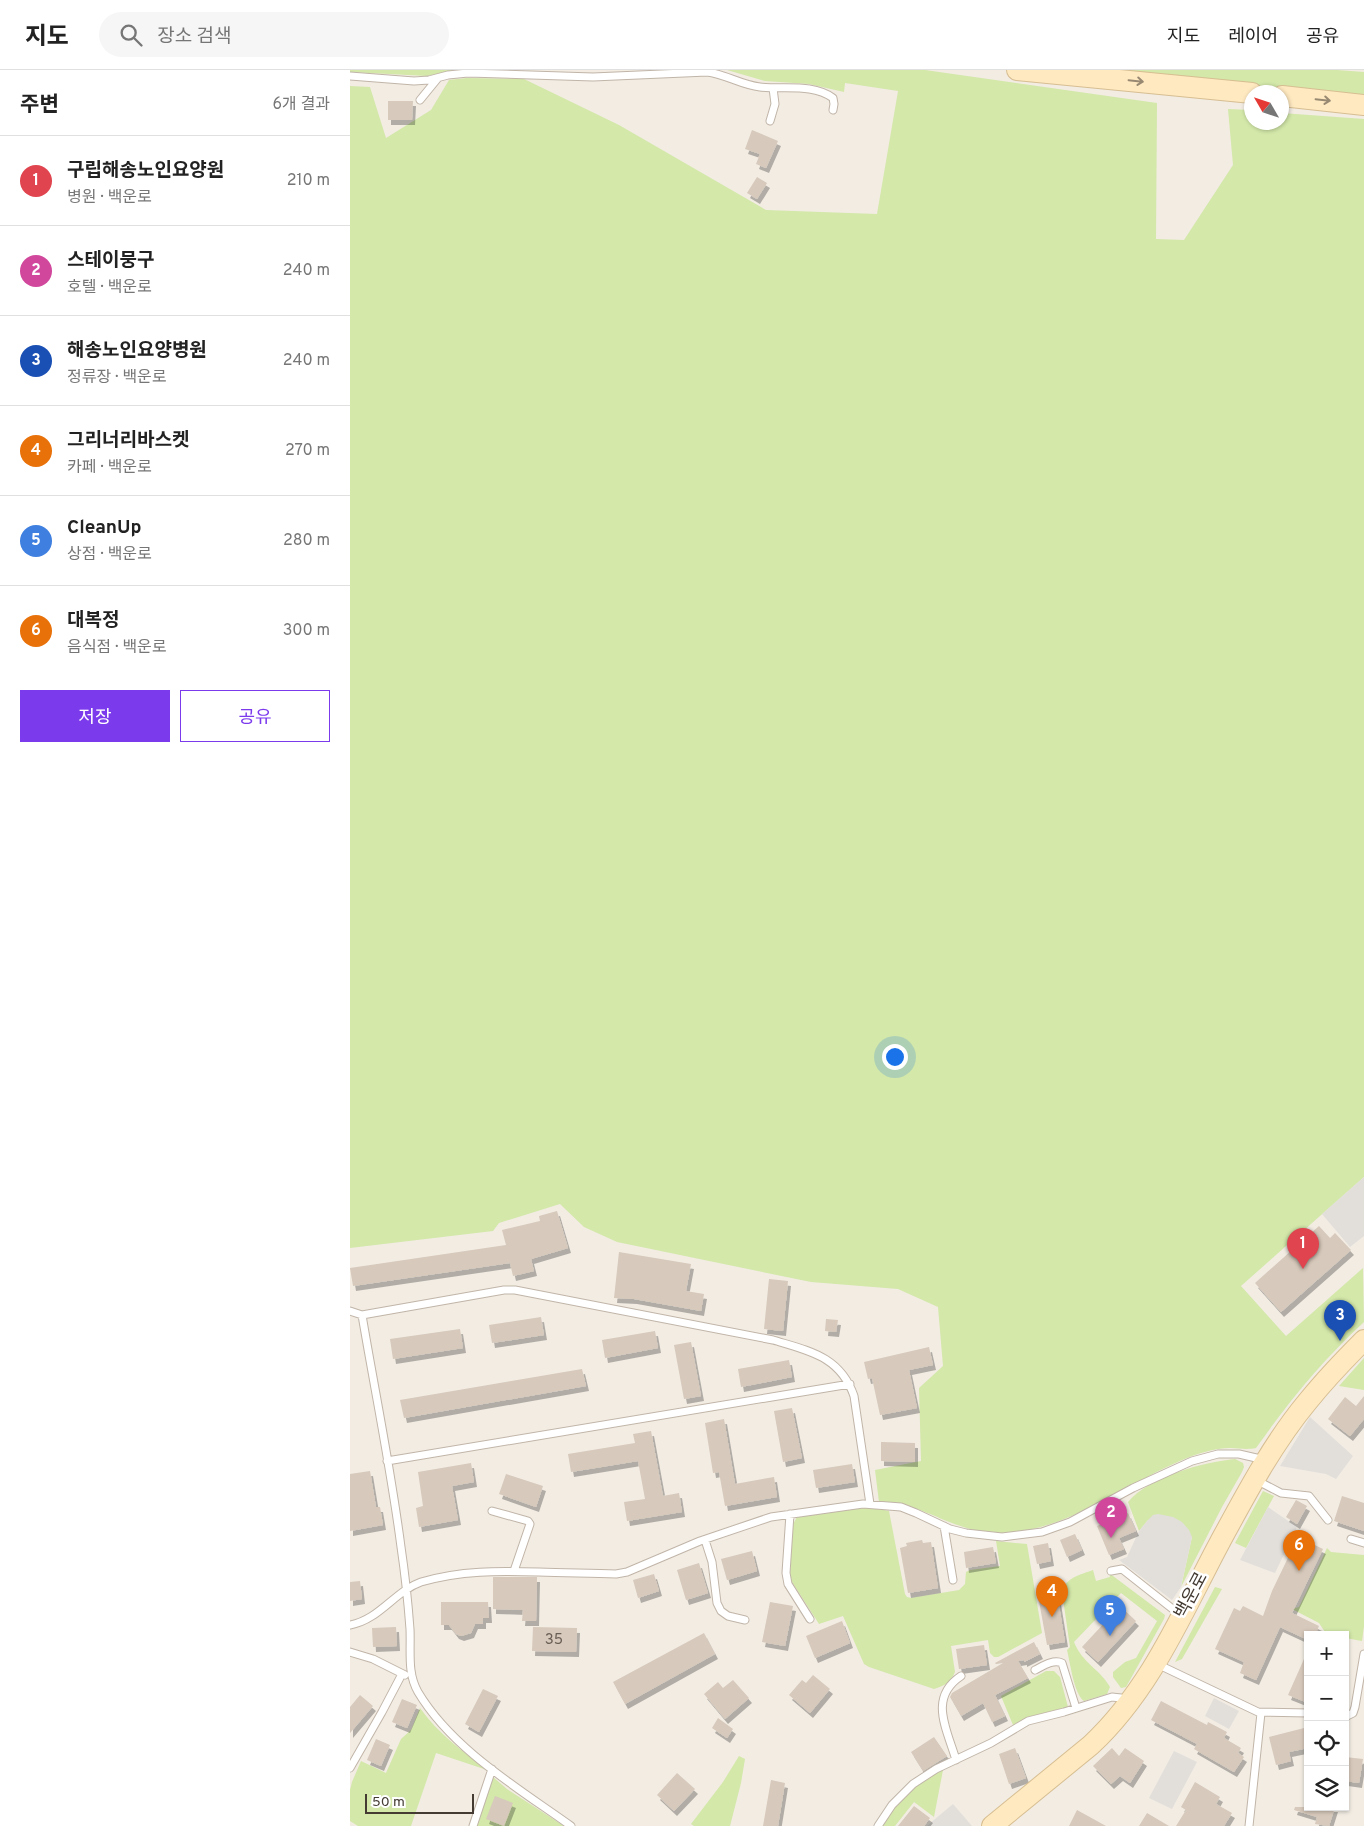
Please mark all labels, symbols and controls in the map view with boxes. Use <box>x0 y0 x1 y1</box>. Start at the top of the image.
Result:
search box <box>99 12 449 57</box>
icon: search <box>117 21 145 49</box>
text: 지도 <box>25 23 69 53</box>
text: 장소 검색 <box>157 25 232 49</box>
text: 지도 <box>1167 26 1200 49</box>
text: 레이어 <box>1228 26 1278 49</box>
text: 공유 <box>1306 26 1339 49</box>
one-way arrow <box>1127 76 1143 86</box>
north arrow <box>1244 85 1289 130</box>
text: 주변 <box>20 92 59 119</box>
text: 6개 결과 <box>273 95 330 115</box>
one-way arrow <box>1314 95 1330 105</box>
text: 구립해송노인요양원 <box>67 159 224 183</box>
text: 1 <box>33 171 39 191</box>
text: 210 m <box>287 171 330 191</box>
text: 병원 · 백운로 <box>67 188 152 208</box>
text: 스테이뭉구 <box>67 249 154 273</box>
text: 2 <box>31 261 41 281</box>
text: 240 m <box>283 261 330 281</box>
text: 호텔 · 백운로 <box>67 278 152 298</box>
text: 해송노인요양병원 <box>67 339 207 363</box>
text: 3 <box>31 351 41 371</box>
text: 240 m <box>283 351 330 371</box>
text: 정류장 · 백운로 <box>67 368 166 388</box>
text: 그리너리바스켓 <box>67 429 189 453</box>
text: 4 <box>31 441 41 461</box>
text: 270 m <box>285 441 330 461</box>
text: 카페 · 백운로 <box>67 458 152 478</box>
text: CleanUp <box>67 516 142 540</box>
text: 5 <box>31 531 41 551</box>
text: 280 m <box>283 531 330 551</box>
text: 상점 · 백운로 <box>67 545 152 565</box>
text: 대복정 <box>67 609 119 633</box>
text: 6 <box>31 621 41 641</box>
text: 300 m <box>283 621 330 641</box>
text: 음식점 · 백운로 <box>67 638 166 658</box>
button: 저장 <box>20 690 170 742</box>
button: 공유 <box>180 690 330 742</box>
your location <box>882 1044 908 1070</box>
pin: 1 <box>1287 1228 1319 1269</box>
pin: 3 <box>1324 1300 1356 1341</box>
pin: 2 <box>1095 1497 1127 1538</box>
pin: 6 <box>1283 1530 1315 1571</box>
street label: 백운로 <box>1170 1569 1214 1623</box>
pin: 4 <box>1036 1576 1068 1617</box>
pin: 5 <box>1094 1595 1126 1636</box>
house number: 35 <box>545 1631 563 1650</box>
map controls <box>1304 1631 1349 1811</box>
button: + <box>1304 1631 1349 1676</box>
button: − <box>1304 1676 1349 1721</box>
button: locate <box>1304 1721 1349 1766</box>
button: layers <box>1304 1766 1349 1811</box>
scale bar <box>365 1791 474 1814</box>
text: 50 m <box>372 1794 405 1811</box>

